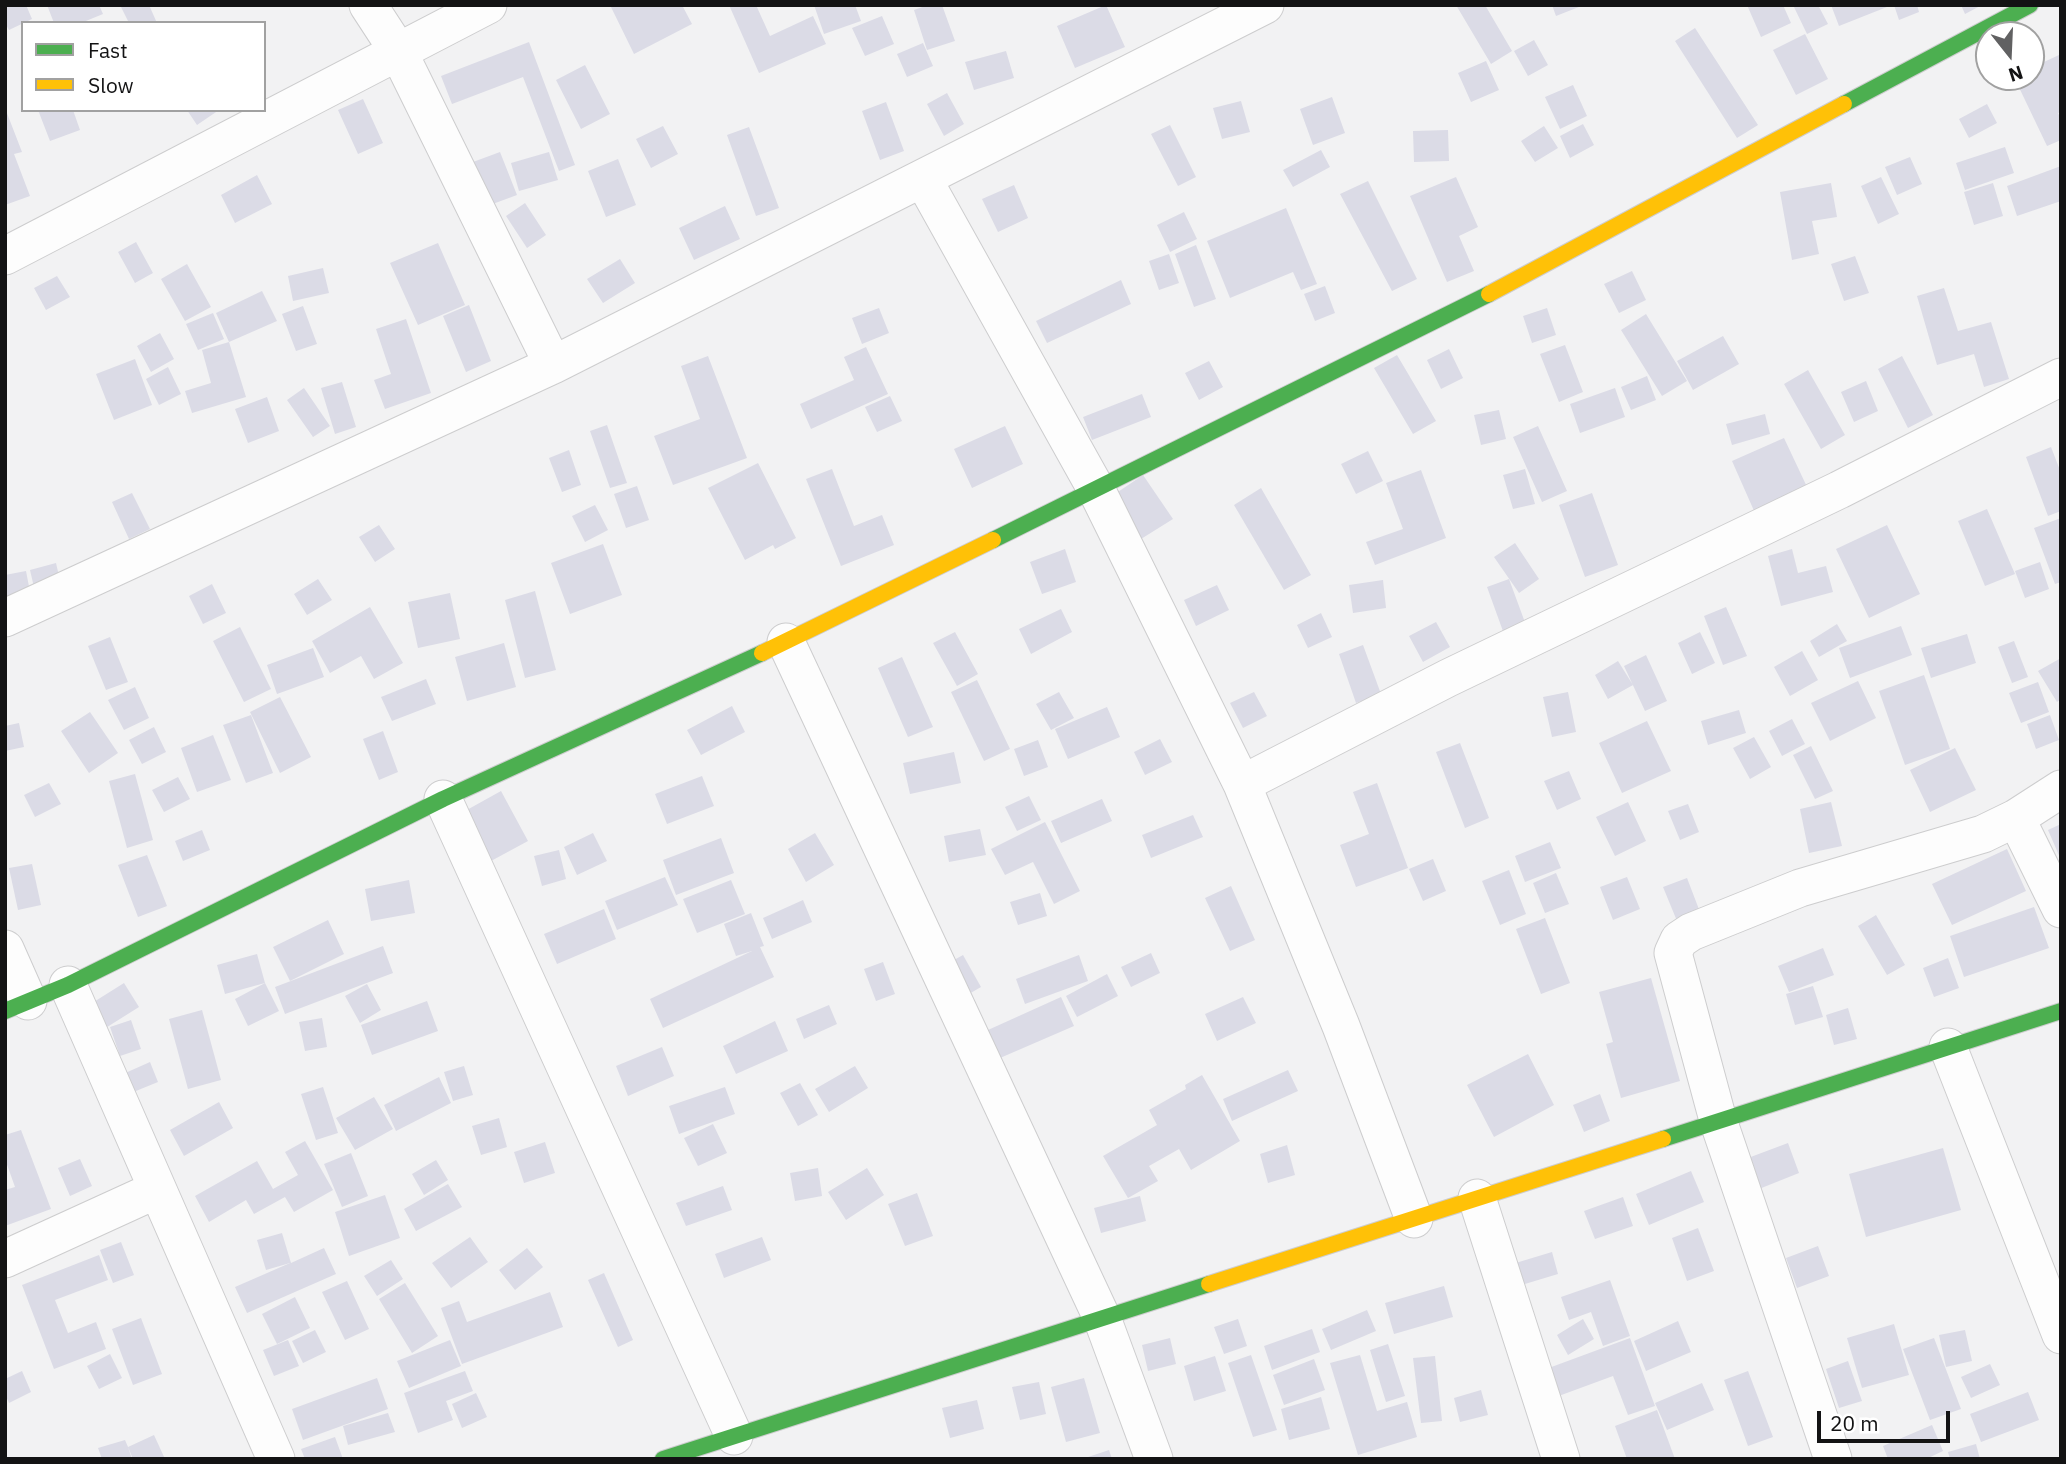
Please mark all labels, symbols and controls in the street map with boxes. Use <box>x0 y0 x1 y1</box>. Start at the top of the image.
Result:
legend <box>21 21 266 112</box>
north arrow <box>1975 21 2045 91</box>
text: Fast <box>88 36 128 64</box>
text: N <box>2006 61 2026 88</box>
text: Slow <box>88 71 134 99</box>
scale bar <box>1821 1398 1954 1442</box>
text: 20 m <box>1830 1409 1879 1437</box>

